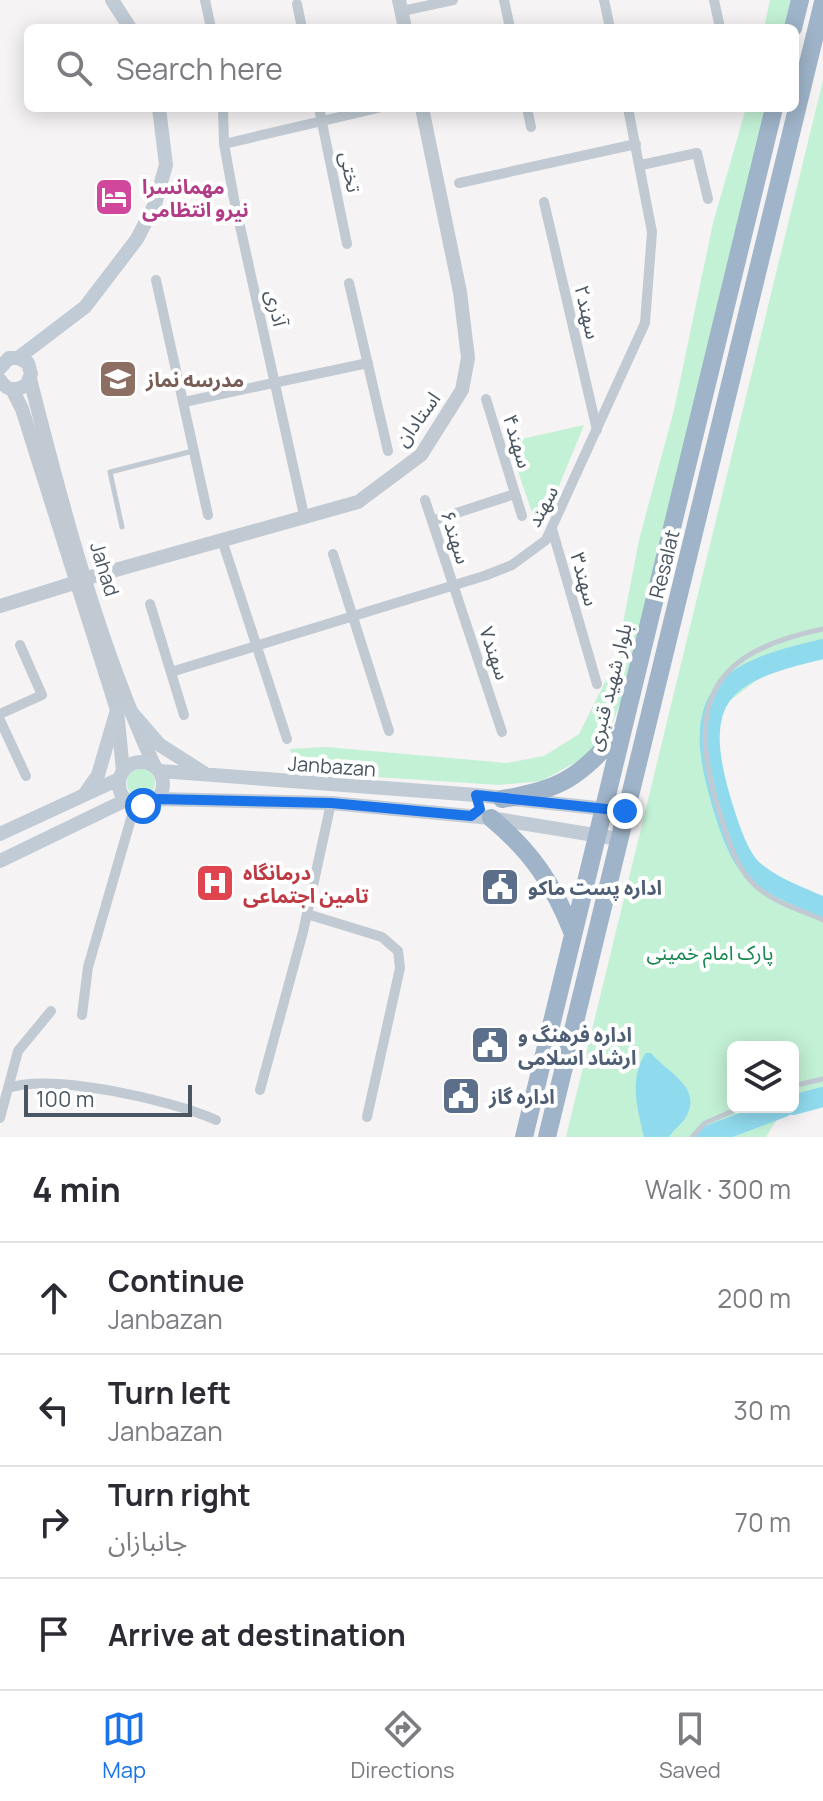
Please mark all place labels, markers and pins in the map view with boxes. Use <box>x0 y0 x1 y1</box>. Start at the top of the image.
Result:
place label: مهمانسرا نیرو انتظامی <box>142 173 249 223</box>
hotel icon: مهمانسرا نیرو انتظامی <box>93 176 135 218</box>
school or university icon: مدرسه نماز <box>97 358 139 400</box>
place label: مدرسه نماز <box>145 366 244 393</box>
place label: درمانگاه تامین اجتماعی <box>243 859 369 909</box>
hospital icon: درمانگاه تامین اجتماعی <box>194 862 236 904</box>
public building icon: اداره پست ماکو <box>479 866 521 908</box>
place label: اداره پست ماکو <box>528 874 662 901</box>
place label: اداره فرهنگ و ارشاد اسلامی <box>518 1021 636 1071</box>
public building icon: اداره فرهنگ و ارشاد اسلامی <box>469 1024 511 1066</box>
public building icon: اداره گاز <box>440 1075 482 1117</box>
place label: اداره گاز <box>488 1083 555 1110</box>

